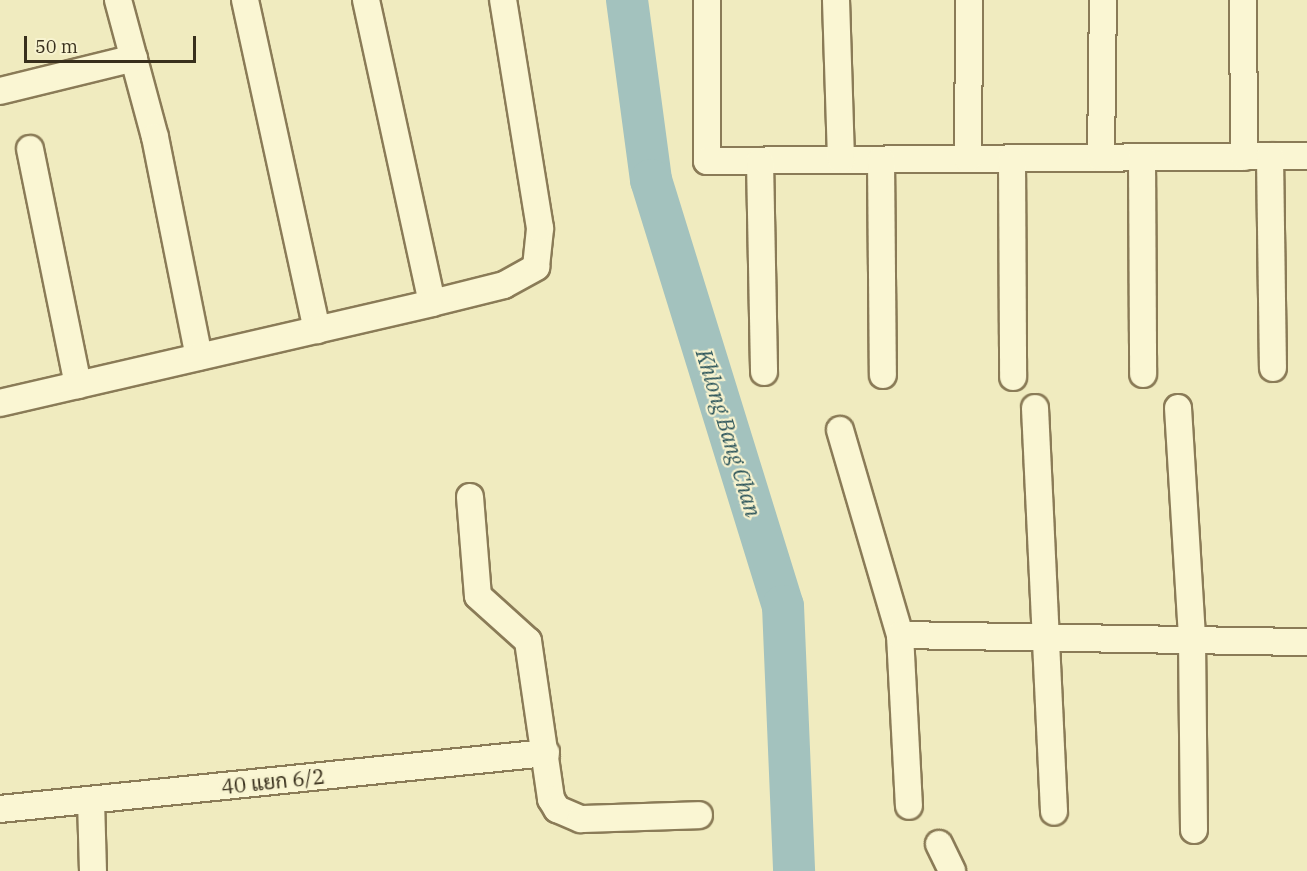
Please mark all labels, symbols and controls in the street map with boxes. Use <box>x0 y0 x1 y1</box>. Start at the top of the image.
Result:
scale bar <box>27 24 200 62</box>
text: 50 m <box>35 35 78 58</box>
water label: Khlong Bang Chan <box>691 346 767 520</box>
street label: 40 แยก 6/2 <box>220 763 326 799</box>

